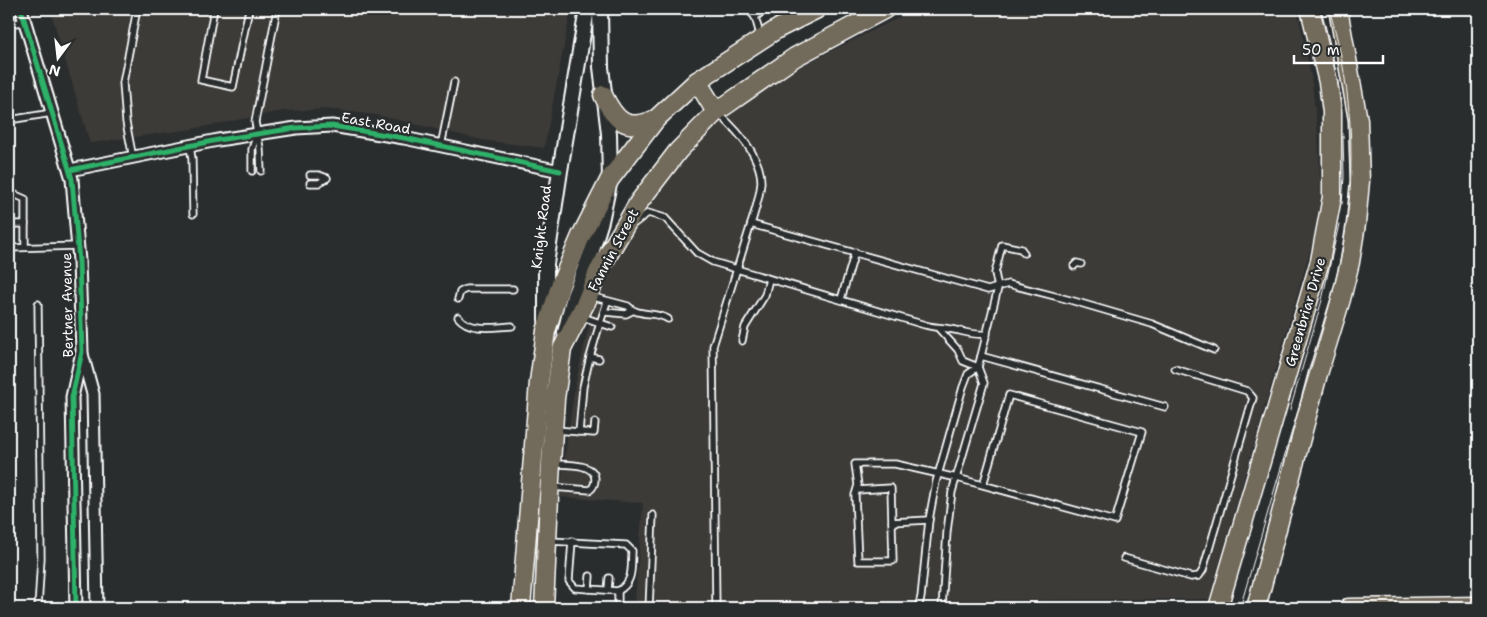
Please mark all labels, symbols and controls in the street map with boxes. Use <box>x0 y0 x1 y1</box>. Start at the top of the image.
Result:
north arrow <box>32 32 82 82</box>
scale bar <box>1294 32 1383 64</box>
text: 50 m <box>1302 40 1340 60</box>
text: N <box>47 60 62 81</box>
street label: East Road <box>340 108 412 138</box>
street label: Knight Road <box>527 184 555 270</box>
street label: Fannin Street <box>584 206 642 294</box>
street label: Bertner Avenue <box>57 252 77 358</box>
street label: Greenbriar Drive <box>1281 255 1329 369</box>

